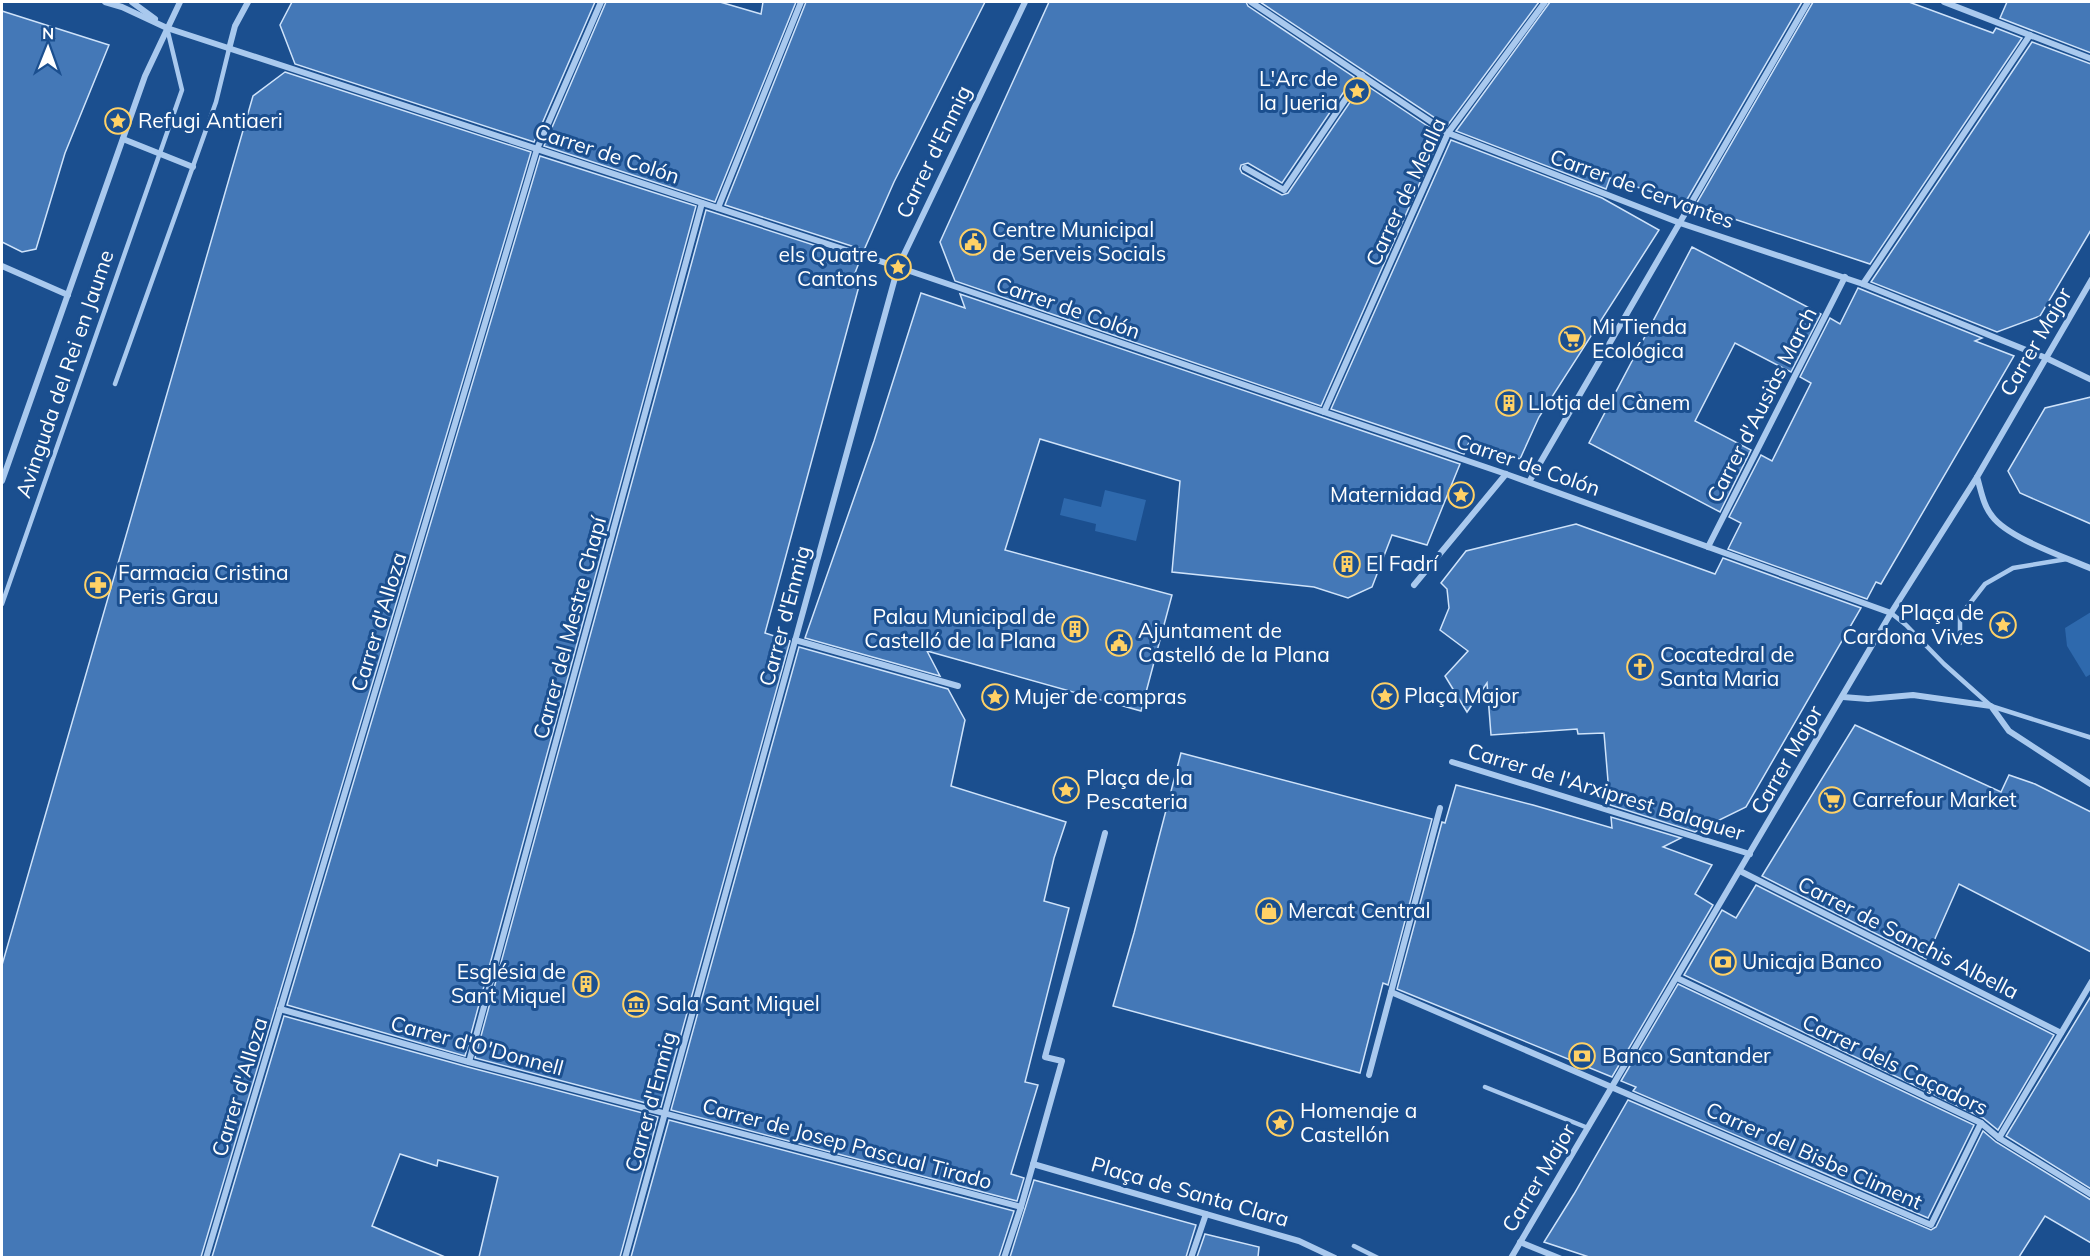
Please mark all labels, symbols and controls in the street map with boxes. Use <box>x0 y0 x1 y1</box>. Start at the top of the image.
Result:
north arrow <box>18 18 78 78</box>
text: N <box>42 23 54 43</box>
place label: L'Arc de la Jueria <box>1259 65 1338 115</box>
place icon: L'Arc de la Jueria <box>1342 76 1372 106</box>
street label: Carrer d'Enmig <box>890 81 976 222</box>
place icon: Refugi Antiaeri <box>103 106 133 136</box>
place label: Refugi Antiaeri <box>138 107 283 133</box>
street label: Carrer de Mealla <box>1359 113 1451 270</box>
street label: Carrer de Colón <box>532 117 683 189</box>
street label: Carrer de Cervantes <box>1547 143 1738 233</box>
place label: Centre Municipal de Serveis Socials <box>992 216 1166 266</box>
public building icon: Centre Municipal de Serveis Socials <box>958 227 988 257</box>
place label: els Quatre Cantons <box>778 241 878 291</box>
street label: Avinguda del Rei en Jaume <box>9 246 119 501</box>
place icon: els Quatre Cantons <box>883 252 913 282</box>
street label: Carrer de Colón <box>993 270 1144 344</box>
street label: Carrer Major <box>1994 282 2077 401</box>
street label: Carrer d'Ausiàs March <box>1701 303 1822 507</box>
place label: Mi Tienda Ecológica <box>1592 313 1687 363</box>
supermarket icon: Mi Tienda Ecológica <box>1557 324 1587 354</box>
building icon: Llotja del Cànem <box>1494 388 1524 418</box>
place label: Llotja del Cànem <box>1528 389 1690 415</box>
street label: Carrer de Colón <box>1453 427 1604 501</box>
place icon: Maternidad <box>1446 480 1476 510</box>
place label: Maternidad <box>1330 481 1442 507</box>
street label: Carrer del Mestre Chapí <box>527 513 611 742</box>
street label: Carrer d'Enmig <box>753 543 815 689</box>
street label: Carrer d'Alloza <box>345 549 412 694</box>
building icon: El Fadrí <box>1332 549 1362 579</box>
place label: El Fadrí <box>1366 550 1439 576</box>
place label: Farmacia Cristina Peris Grau <box>118 559 289 609</box>
pharmacy icon: Farmacia Cristina Peris Grau <box>83 570 113 600</box>
place label: Plaça de Cardona Vives <box>1842 599 1984 649</box>
place label: Palau Municipal de Castelló de la Plana <box>864 603 1056 653</box>
place icon: Plaça de Cardona Vives <box>1988 610 2018 640</box>
building icon: Palau Municipal de Castelló de la Plana <box>1060 614 1090 644</box>
place label: Ajuntament de Castelló de la Plana <box>1138 617 1330 667</box>
public building icon: Ajuntament de Castelló de la Plana <box>1104 628 1134 658</box>
place label: Cocatedral de Santa Maria <box>1660 641 1794 691</box>
church icon: Cocatedral de Santa Maria <box>1625 652 1655 682</box>
place icon: Plaça Major <box>1370 681 1400 711</box>
place icon: Mujer de compras <box>980 682 1010 712</box>
place label: Plaça Major <box>1404 682 1519 708</box>
place label: Mujer de compras <box>1014 683 1187 709</box>
street label: Carrer Major <box>1745 700 1828 819</box>
street label: Carrer de l'Arxiprest Balaguer <box>1465 737 1748 846</box>
place label: Plaça de la Pescateria <box>1086 764 1193 814</box>
place icon: Plaça de la Pescateria <box>1051 775 1081 805</box>
supermarket icon: Carrefour Market <box>1817 785 1847 815</box>
place label: Carrefour Market <box>1852 786 2017 812</box>
street label: Carrer de Sanchis Albella <box>1794 870 2023 1004</box>
shop icon: Mercat Central <box>1254 896 1284 926</box>
place label: Mercat Central <box>1288 897 1431 923</box>
bank icon: Unicaja Banco <box>1708 947 1738 977</box>
place label: Unicaja Banco <box>1742 948 1882 974</box>
place label: Església de Sant Miquel <box>451 958 566 1008</box>
building icon: Església de Sant Miquel <box>571 969 601 999</box>
museum icon: Sala Sant Miquel <box>621 989 651 1019</box>
place label: Sala Sant Miquel <box>656 990 820 1016</box>
street label: Carrer dels Caçadors <box>1798 1008 1992 1120</box>
street label: Carrer d'O'Donnell <box>388 1009 567 1081</box>
street label: Carrer d'Alloza <box>206 1014 273 1159</box>
street label: Carrer d'Enmig <box>619 1029 681 1175</box>
bank icon: Banco Santander <box>1567 1041 1597 1071</box>
place label: Banco Santander <box>1602 1042 1771 1068</box>
street label: Carrer de Josep Pascual Tirado <box>700 1092 995 1194</box>
street label: Carrer del Bisbe Climent <box>1702 1096 1927 1215</box>
place label: Homenaje a Castellón <box>1300 1097 1417 1147</box>
place icon: Homenaje a Castellón <box>1265 1108 1295 1138</box>
street label: Carrer Major <box>1496 1118 1581 1236</box>
street label: Plaça de Santa Clara <box>1088 1150 1292 1232</box>

